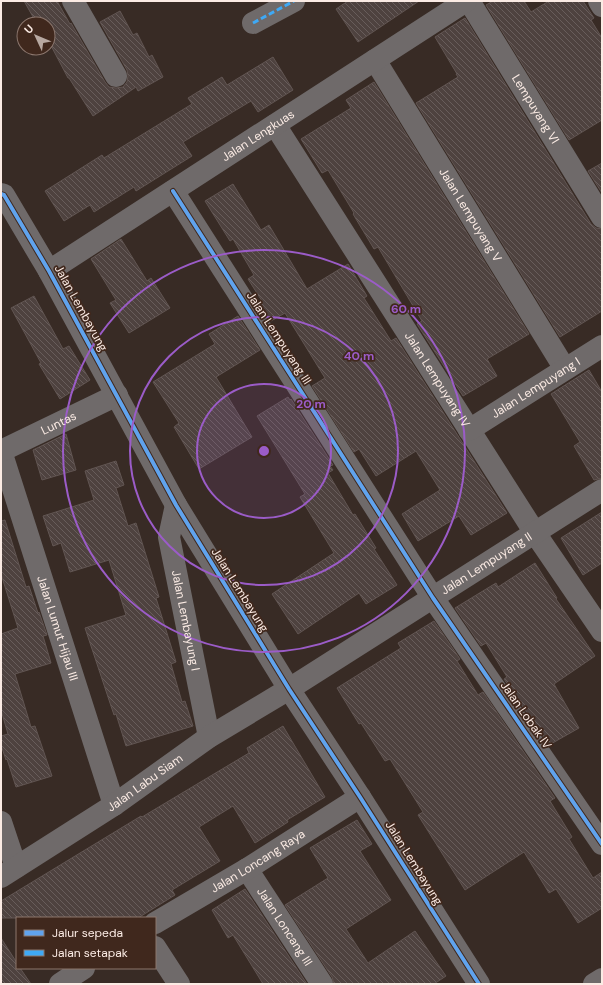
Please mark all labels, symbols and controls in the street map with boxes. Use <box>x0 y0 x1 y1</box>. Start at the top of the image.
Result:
north arrow <box>16 16 56 56</box>
text: U <box>21 21 36 37</box>
street label: Lempuyang VI <box>508 72 563 147</box>
street label: Jalan Lengkuas <box>218 106 298 165</box>
street label: Jalan Lempuyang V <box>435 165 505 265</box>
street label: Jalan Lembayung <box>51 262 112 354</box>
street label: Jalan Lempuyang III <box>243 288 315 388</box>
text: 60 m <box>391 301 421 317</box>
street label: Jalan Lempuyang IV <box>401 329 474 431</box>
text: 40 m <box>344 348 374 364</box>
street label: Jalan Lempuyang I <box>488 354 583 422</box>
text: 20 m <box>296 396 326 412</box>
street label: Luntas <box>38 408 79 439</box>
centre of rings <box>257 444 271 458</box>
street label: Jalan Lempuyang II <box>438 529 535 598</box>
street label: Jalan Lembayung <box>208 545 272 635</box>
street label: Jalan Lembayung I <box>168 569 204 672</box>
street label: Jalan Lumut Hijau III <box>33 574 82 683</box>
street label: Jalan Lobak IV <box>497 678 555 752</box>
street label: Jalan Labu Siam <box>104 750 186 815</box>
street label: Jalan Lembayung <box>382 818 446 908</box>
street label: Jalan Loncang Raya <box>208 826 308 897</box>
street label: Jalan Loncang III <box>253 884 316 969</box>
legend <box>16 917 156 969</box>
text: Jalur sepeda <box>52 925 123 941</box>
text: Jalan setapak <box>52 945 128 961</box>

